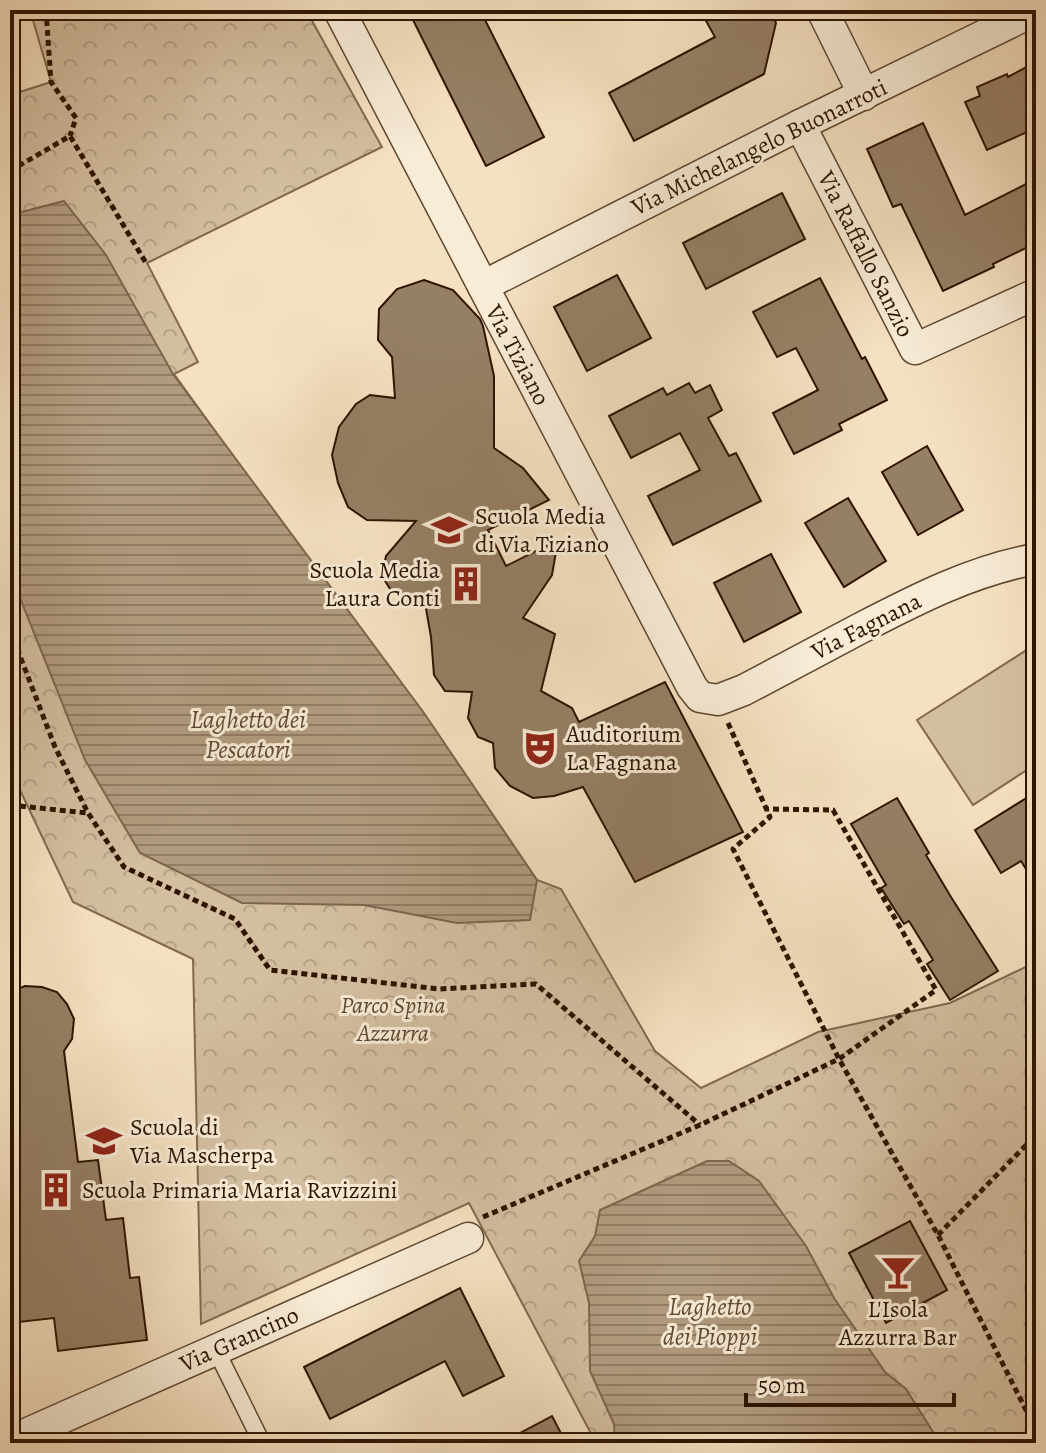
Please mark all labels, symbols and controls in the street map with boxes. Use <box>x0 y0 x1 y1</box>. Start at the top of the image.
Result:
street label: Via Michelangelo Buonarroti <box>625 71 892 223</box>
street label: Via Raffallo Sanzio <box>810 165 922 343</box>
street label: Via Tiziano <box>478 298 558 411</box>
place label: Scuola Media di Via Tiziano <box>475 500 609 560</box>
school or university icon: Scuola Media di Via Tiziano <box>430 511 468 549</box>
place label: Scuola Media Laura Conti <box>309 554 441 614</box>
building icon: Scuola Media Laura Conti <box>447 565 485 603</box>
street label: Via Fagnana <box>805 584 927 668</box>
water label: Laghetto dei Pescatori <box>190 702 306 767</box>
place label: Auditorium La Fagnana <box>565 718 681 778</box>
theatre icon: Auditorium La Fagnana <box>521 729 559 767</box>
park label: Parco Spina Azzurra <box>340 989 446 1049</box>
place label: Scuola di Via Mascherpa <box>129 1111 275 1171</box>
school or university icon: Scuola di Via Mascherpa <box>85 1122 123 1160</box>
building icon: Scuola Primaria Maria Ravizzini <box>37 1171 75 1209</box>
place label: Scuola Primaria Maria Ravizzini <box>82 1174 397 1206</box>
bar icon: L'Isola Azzurra Bar <box>879 1253 917 1291</box>
water label: Laghetto dei Pioppi <box>663 1289 757 1354</box>
place label: L'Isola Azzurra Bar <box>838 1293 957 1353</box>
street label: Via Grancino <box>173 1298 304 1380</box>
scale bar <box>746 1357 954 1407</box>
text: 50 m <box>758 1369 806 1401</box>

